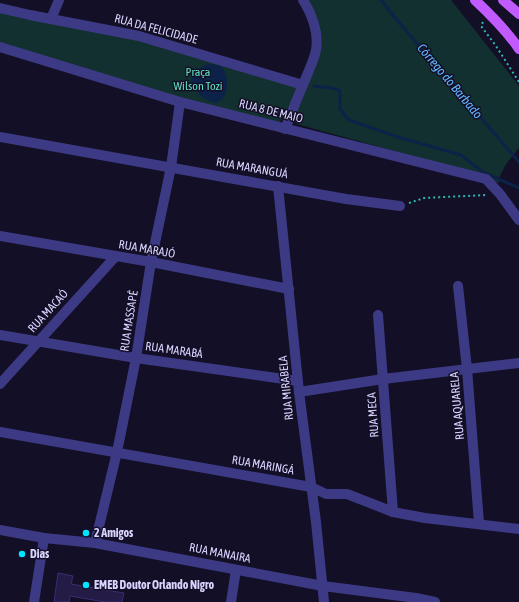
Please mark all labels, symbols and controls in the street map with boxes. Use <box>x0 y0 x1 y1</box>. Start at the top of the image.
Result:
street label: RUA DA FELICIDADE <box>113 11 199 47</box>
water label: Córrego do Barbado <box>414 40 486 122</box>
park label: Praça Wilson Tozi <box>173 65 223 93</box>
street label: RUA 8 DE MAIO <box>238 96 304 126</box>
street label: RUA MARANGUÁ <box>215 155 289 181</box>
street label: RUA MARAJÓ <box>118 237 176 261</box>
street label: RUA MACAÓ <box>25 287 71 335</box>
street label: RUA MASSAPÊ <box>117 290 141 352</box>
street label: RUA MARABÁ <box>144 339 204 361</box>
street label: RUA MIRABELA <box>276 355 296 421</box>
street label: RUA AQUARELA <box>447 371 467 441</box>
street label: RUA MECA <box>364 392 382 438</box>
street label: RUA MARINGÁ <box>231 453 295 477</box>
place label: 2 Amigos <box>94 526 134 540</box>
marker: 2 Amigos <box>81 528 91 538</box>
street label: RUA MANAIRA <box>188 540 252 566</box>
place label: Dias <box>30 547 50 561</box>
marker: Dias <box>17 549 27 559</box>
place label: EMEB Doutor Orlando Nigro <box>94 578 215 592</box>
marker: EMEB Doutor Orlando Nigro <box>81 580 91 590</box>

